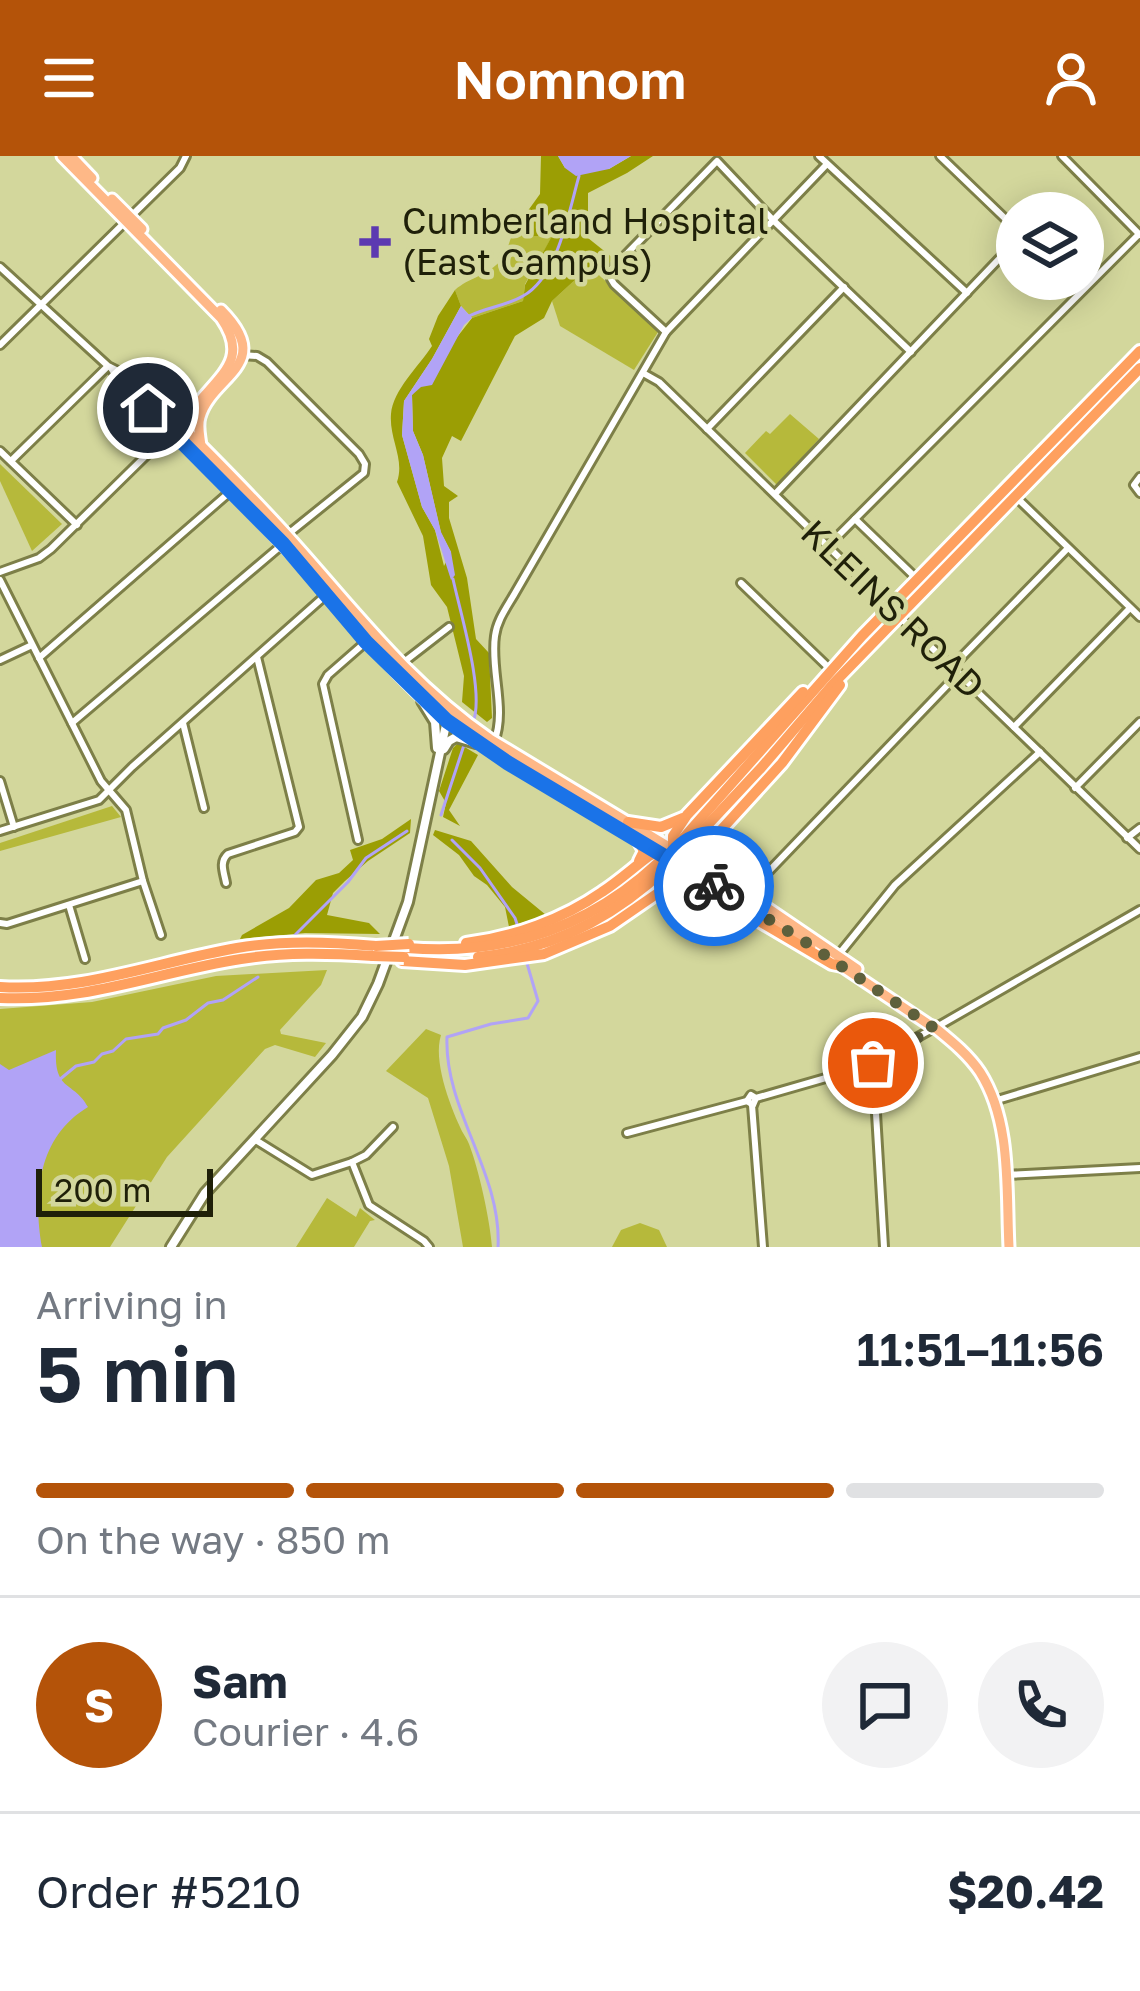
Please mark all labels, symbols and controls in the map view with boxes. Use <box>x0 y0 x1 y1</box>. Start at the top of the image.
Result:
icon: menu <box>36 45 102 111</box>
icon: person <box>1038 45 1104 111</box>
text: Nomnom <box>453 46 687 111</box>
map controls <box>996 192 1104 300</box>
button: layers <box>996 192 1104 300</box>
place label: Cumberland Hospital (East Campus) <box>402 199 768 283</box>
marker: Cumberland Hospital (East Campus) <box>359 226 391 258</box>
pin <box>97 357 199 459</box>
icon: home <box>115 375 181 441</box>
street label: KLEINS ROAD <box>793 511 994 707</box>
courier <box>654 826 774 946</box>
icon: bike <box>681 853 747 919</box>
pin <box>822 1012 924 1114</box>
icon: bag <box>840 1030 906 1096</box>
scale bar <box>36 1163 213 1216</box>
text: 200 m <box>54 1170 152 1209</box>
text: Arriving in <box>36 1281 227 1328</box>
text: 11:51–11:56 <box>857 1322 1104 1376</box>
text: 5 min <box>36 1326 239 1419</box>
text: On the way · 850 m <box>36 1516 391 1563</box>
button: chat <box>822 1642 948 1768</box>
button: phone <box>978 1642 1104 1768</box>
text: Sam <box>192 1654 288 1708</box>
text: S <box>84 1678 114 1732</box>
text: Courier · 4.6 <box>192 1708 419 1755</box>
text: Order #5210 <box>36 1864 302 1918</box>
text: $20.42 <box>947 1864 1104 1918</box>

